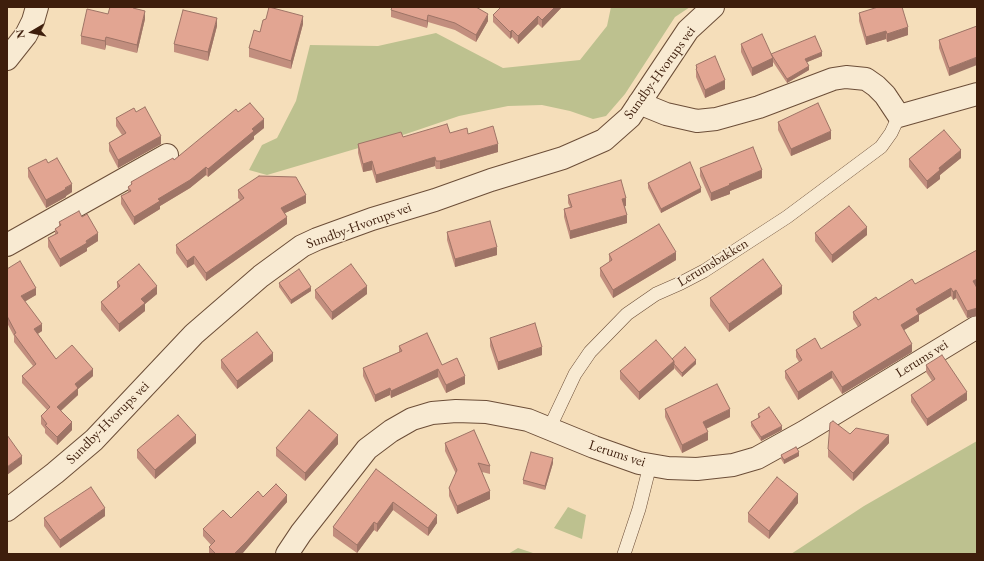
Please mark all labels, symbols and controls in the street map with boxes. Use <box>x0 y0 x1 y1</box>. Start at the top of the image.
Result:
north arrow <box>12 12 52 52</box>
street label: Sundby-Hvorups vei <box>621 23 699 123</box>
text: N <box>13 28 28 39</box>
street label: Sundby-Hvorups vei <box>304 199 414 253</box>
street label: Lerumsbakken <box>675 235 751 291</box>
street label: Lerums vei <box>893 336 951 382</box>
street label: Sundby-Hvorups vei <box>63 378 153 468</box>
street label: Lerums vei <box>587 437 647 471</box>

